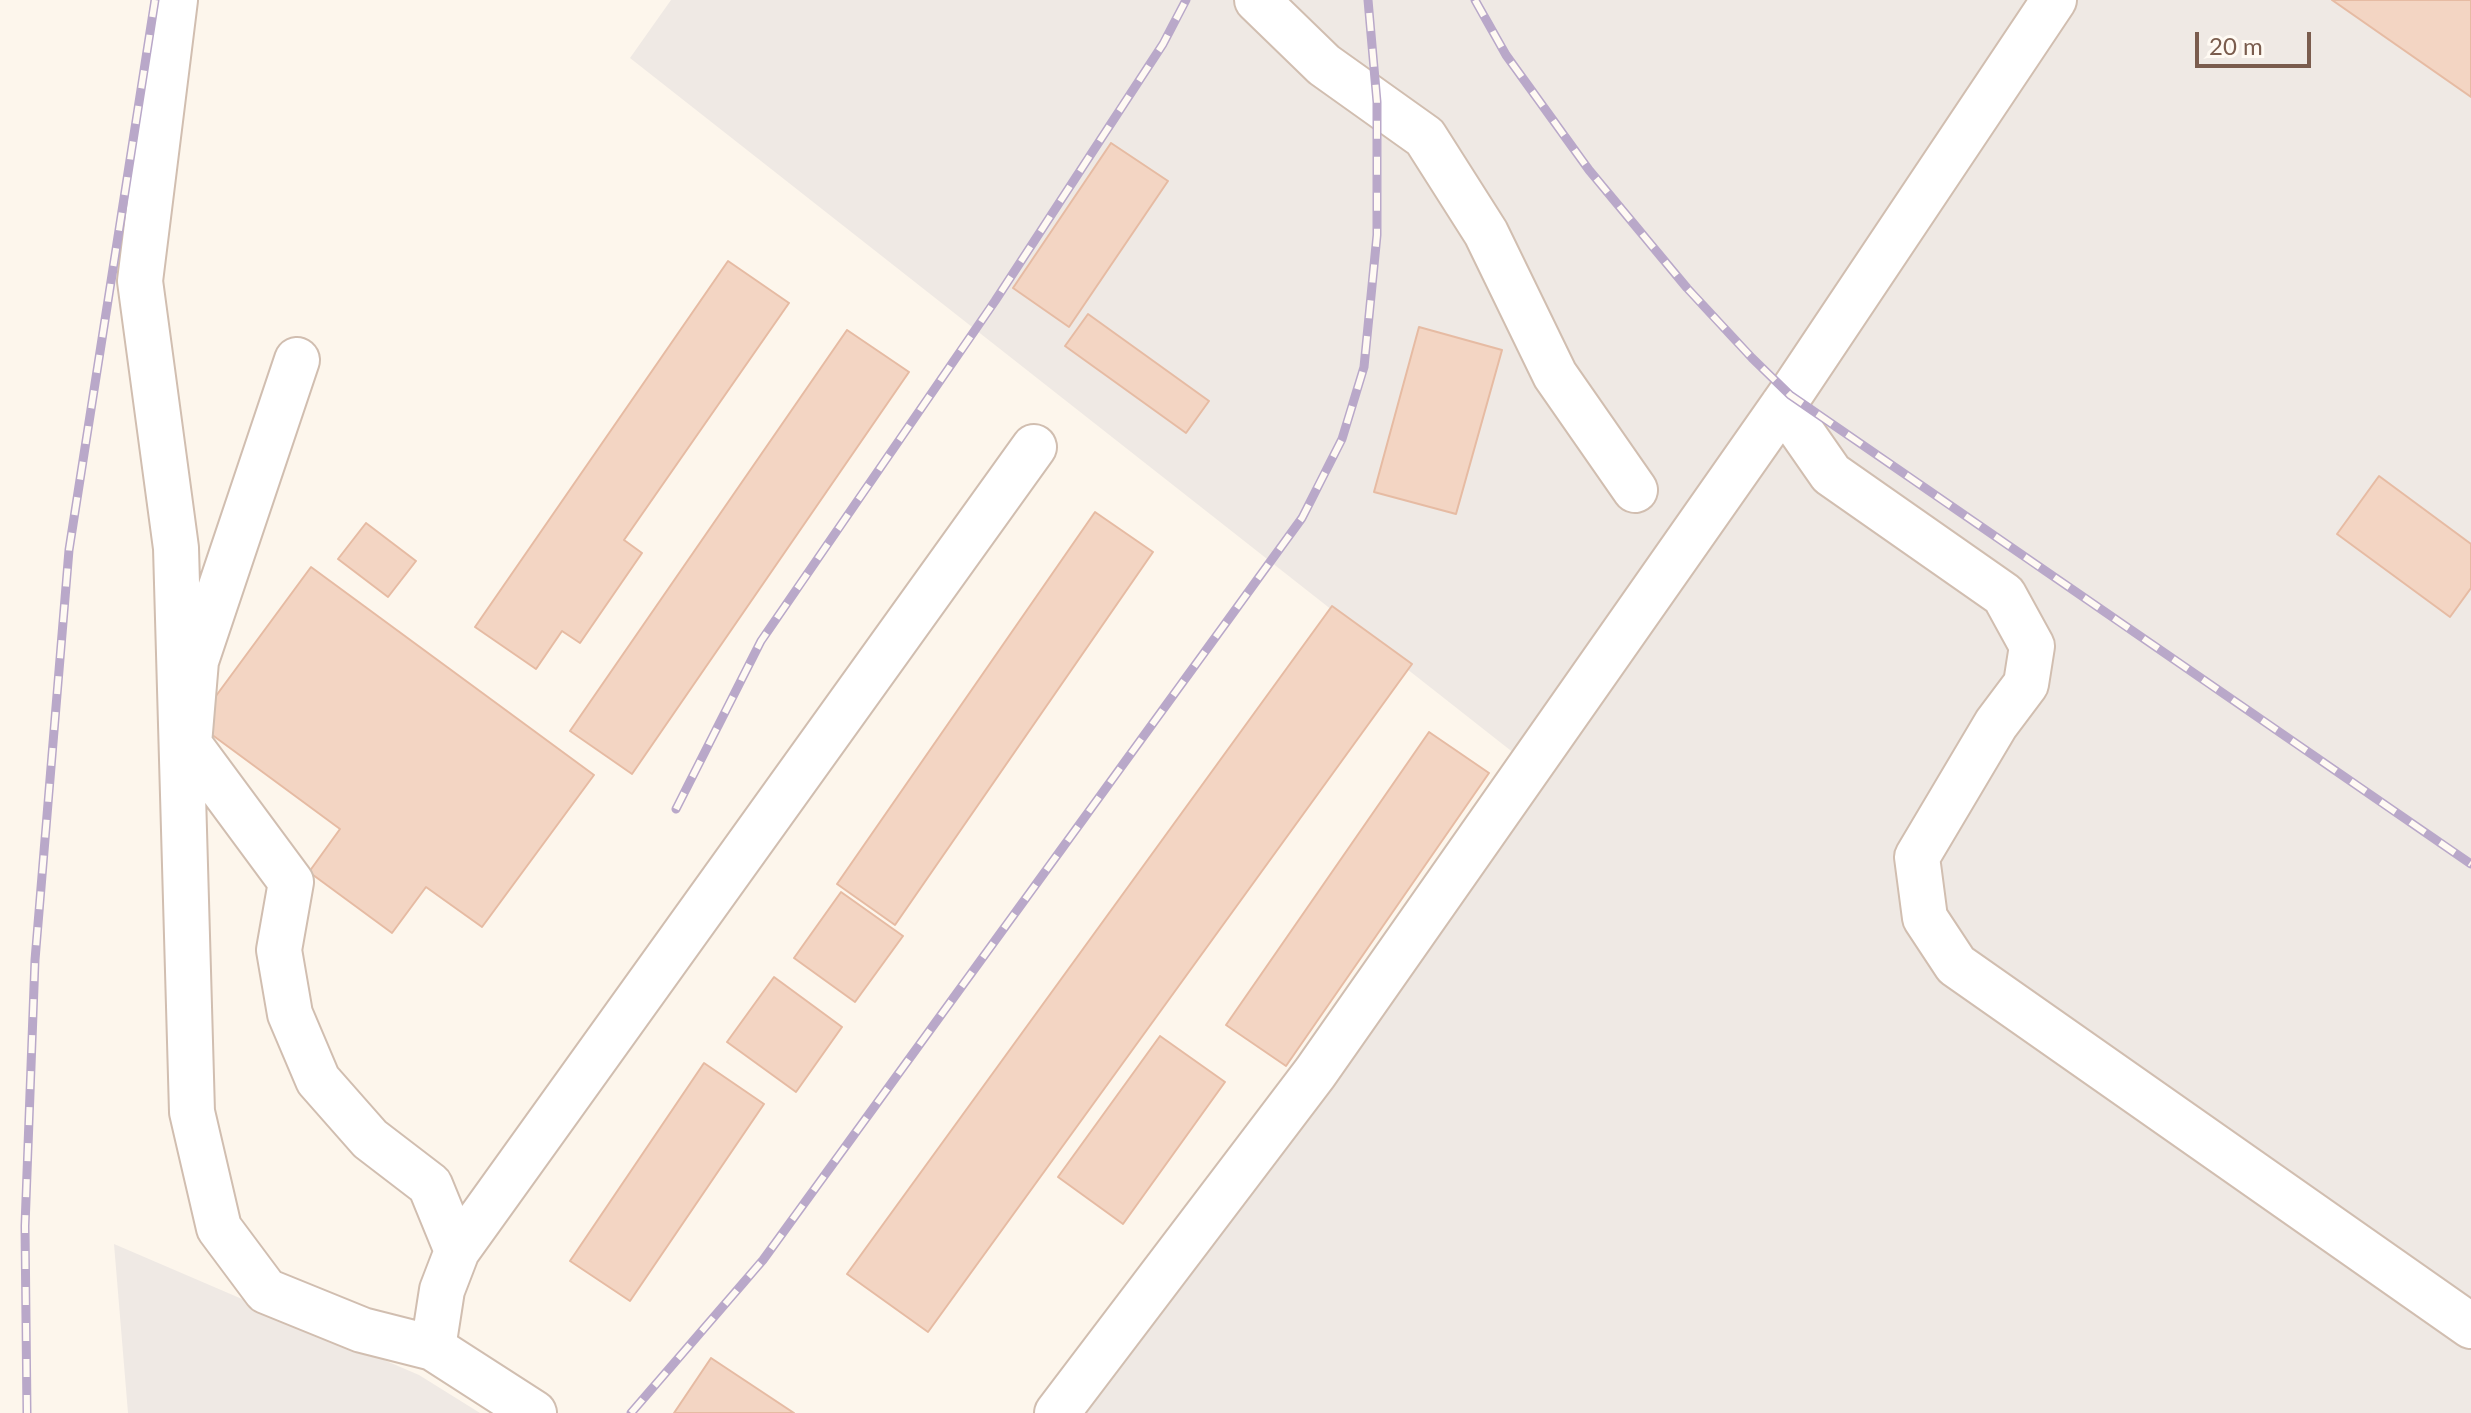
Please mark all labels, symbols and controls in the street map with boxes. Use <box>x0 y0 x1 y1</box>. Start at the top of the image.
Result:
scale bar <box>2199 16 2315 66</box>
text: 20 m <box>2209 31 2263 60</box>

